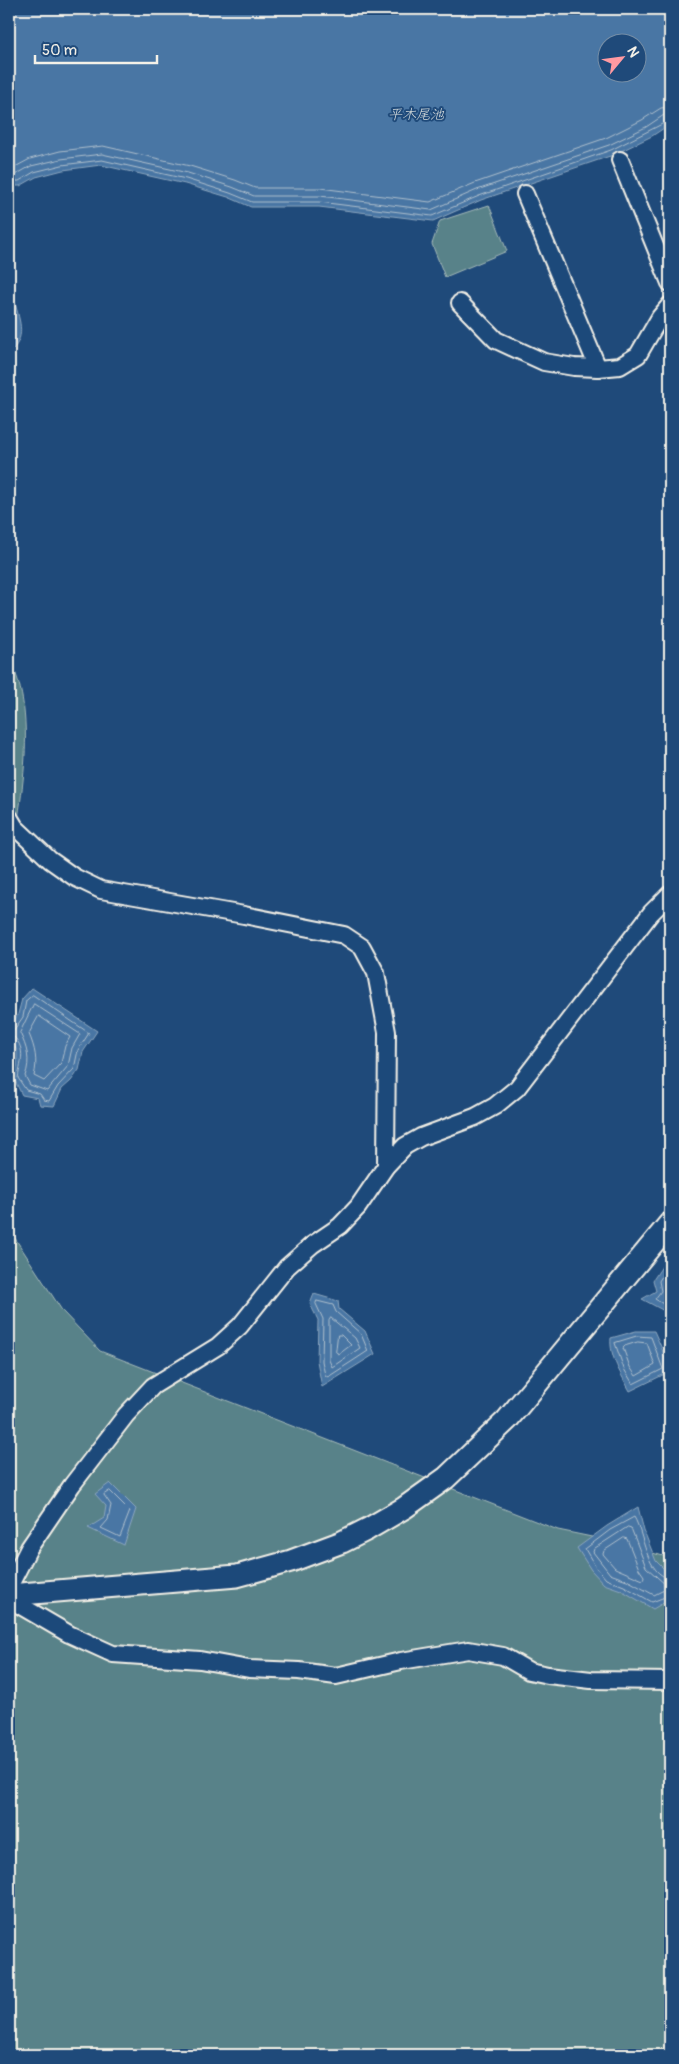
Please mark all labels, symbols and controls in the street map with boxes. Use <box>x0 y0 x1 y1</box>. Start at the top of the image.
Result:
scale bar <box>35 32 158 64</box>
north arrow <box>596 32 646 82</box>
text: 50 m <box>42 41 77 60</box>
text: N <box>623 44 643 60</box>
water label: 平木尾池 <box>388 106 445 123</box>

